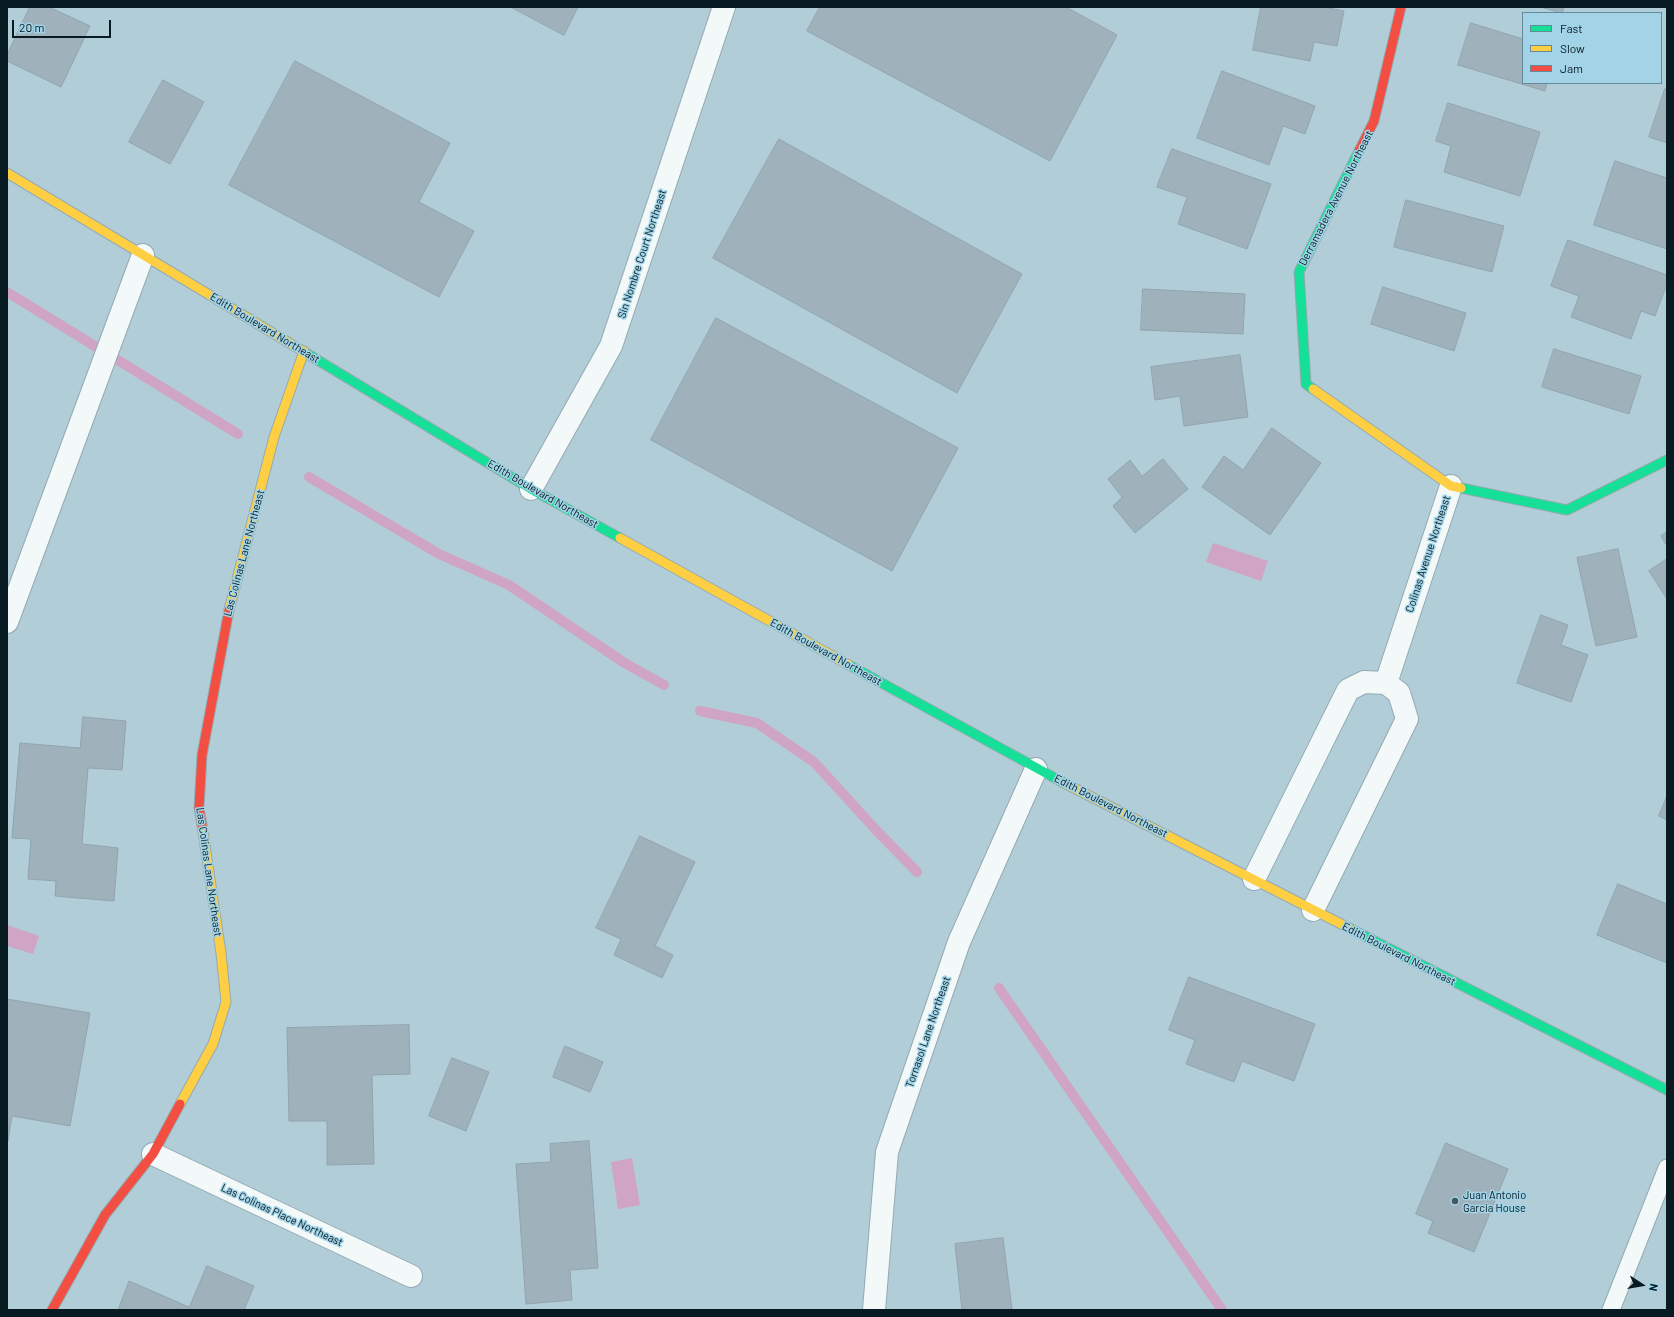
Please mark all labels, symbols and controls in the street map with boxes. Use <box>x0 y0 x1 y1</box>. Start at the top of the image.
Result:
scale bar <box>14 12 113 38</box>
legend <box>1522 12 1662 84</box>
text: 20 m <box>19 20 45 34</box>
text: Fast <box>1560 21 1583 35</box>
text: Slow <box>1560 41 1585 55</box>
text: Jam <box>1560 61 1583 75</box>
street label: Derramadera Avenue Northeast <box>1296 128 1376 268</box>
street label: Sin Nombre Court Northeast <box>615 188 669 320</box>
street label: Edith Boulevard Northeast <box>208 290 322 366</box>
street label: Edith Boulevard Northeast <box>485 457 601 531</box>
street label: Las Colinas Lane Northeast <box>221 488 267 618</box>
street label: Colinas Avenue Northeast <box>1403 494 1453 614</box>
street label: Edith Boulevard Northeast <box>768 616 884 688</box>
street label: Edith Boulevard Northeast <box>1052 772 1170 840</box>
street label: Las Colinas Lane Northeast <box>193 807 225 937</box>
street label: Edith Boulevard Northeast <box>1340 920 1458 988</box>
street label: Tornasol Lane Northeast <box>903 975 953 1089</box>
street label: Las Colinas Place Northeast <box>219 1181 345 1249</box>
place label: Juan Antonio Garcia House <box>1463 1188 1526 1214</box>
marker: Juan Antonio Garcia House <box>1450 1196 1460 1206</box>
north arrow <box>1622 1265 1662 1305</box>
text: N <box>1647 1283 1661 1293</box>

